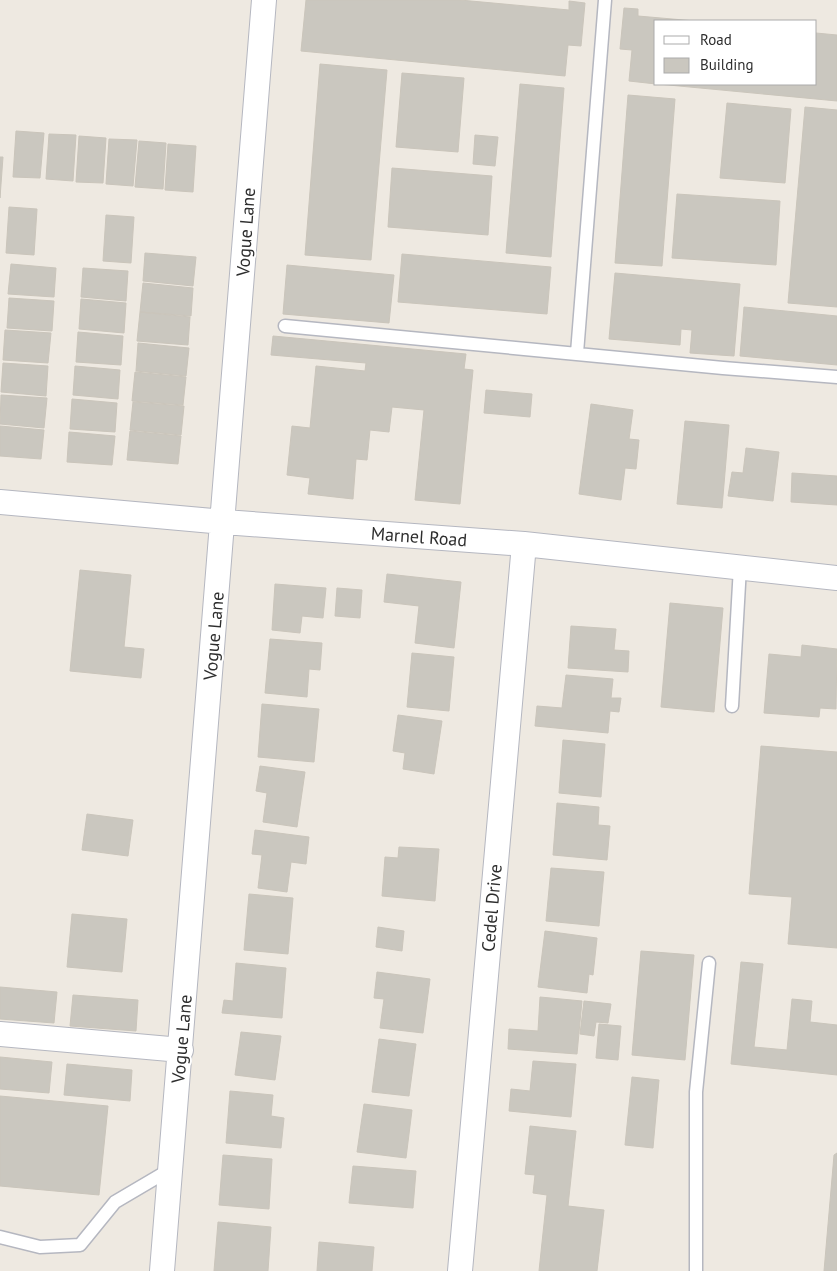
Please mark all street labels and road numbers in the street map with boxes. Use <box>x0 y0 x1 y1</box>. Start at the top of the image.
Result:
street label: Vogue Lane <box>231 187 260 278</box>
street label: Marnel Road <box>370 522 468 551</box>
street label: Vogue Lane <box>198 591 229 682</box>
street label: Cedel Drive <box>476 863 507 953</box>
street label: Vogue Lane <box>166 994 197 1085</box>

